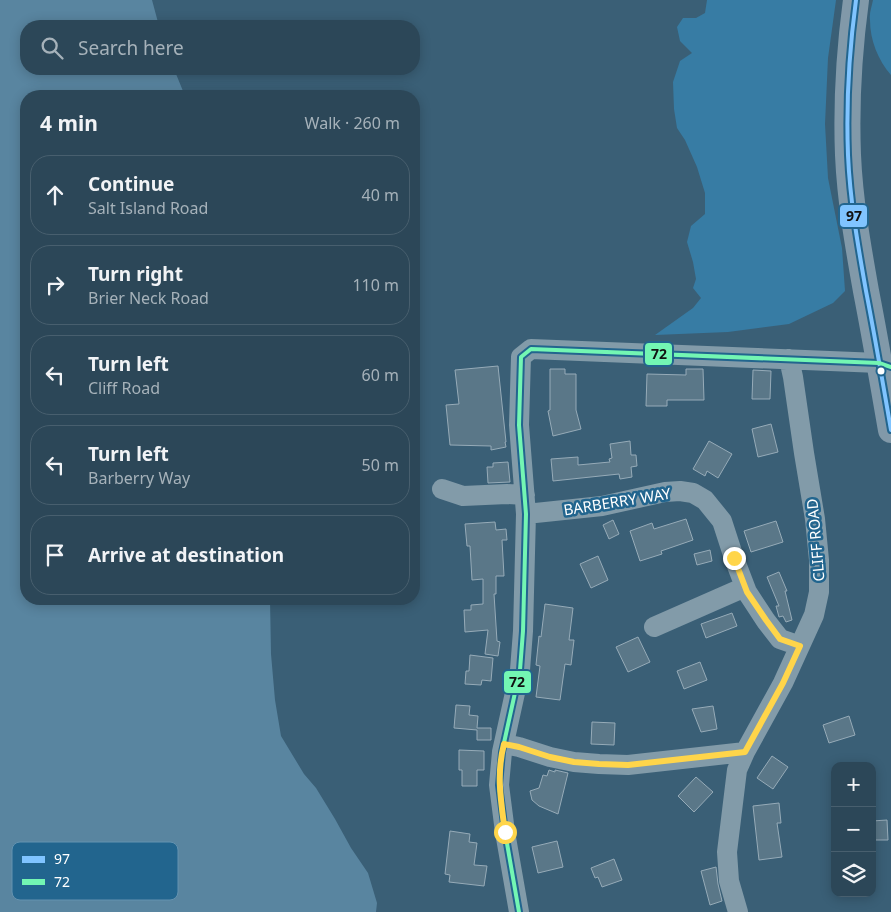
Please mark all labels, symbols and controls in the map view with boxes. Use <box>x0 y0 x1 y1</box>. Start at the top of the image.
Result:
search box <box>20 20 420 75</box>
icon: search <box>38 34 66 62</box>
text: Search here <box>78 35 184 61</box>
text: 4 min <box>40 109 98 137</box>
text: Walk · 260 m <box>305 112 400 134</box>
text: Continue <box>88 171 174 197</box>
icon: ahead <box>41 181 69 209</box>
text: 40 m <box>362 184 399 206</box>
text: Salt Island Road <box>88 197 208 219</box>
line badge: 97 <box>839 204 868 228</box>
text: 97 <box>846 206 862 225</box>
text: Turn right <box>88 261 183 287</box>
icon: right <box>41 271 69 299</box>
text: 110 m <box>352 274 399 296</box>
text: Brier Neck Road <box>88 287 209 309</box>
line badge: 72 <box>644 342 673 366</box>
text: 72 <box>651 344 667 363</box>
text: Turn left <box>88 351 169 377</box>
icon: left <box>41 361 69 389</box>
text: 60 m <box>362 364 399 386</box>
unlabelled marker <box>876 366 886 376</box>
text: Cliff Road <box>88 377 160 399</box>
text: Turn left <box>88 441 169 467</box>
icon: left <box>41 451 69 479</box>
text: 50 m <box>362 454 399 476</box>
text: Barberry Way <box>88 467 190 489</box>
street label: BARBERRY WAY <box>562 483 673 519</box>
street label: CLIFF ROAD <box>801 498 829 582</box>
icon: arrive <box>41 541 69 569</box>
text: Arrive at destination <box>88 542 284 568</box>
route end <box>723 547 746 570</box>
line badge: 72 <box>503 670 532 694</box>
text: 72 <box>509 672 525 691</box>
map controls <box>831 762 876 897</box>
button: + <box>831 762 876 807</box>
button: − <box>831 807 876 852</box>
route start <box>494 821 517 844</box>
legend <box>12 842 178 900</box>
text: 97 <box>54 849 70 868</box>
button: layers <box>831 852 876 897</box>
text: 72 <box>54 872 70 891</box>

